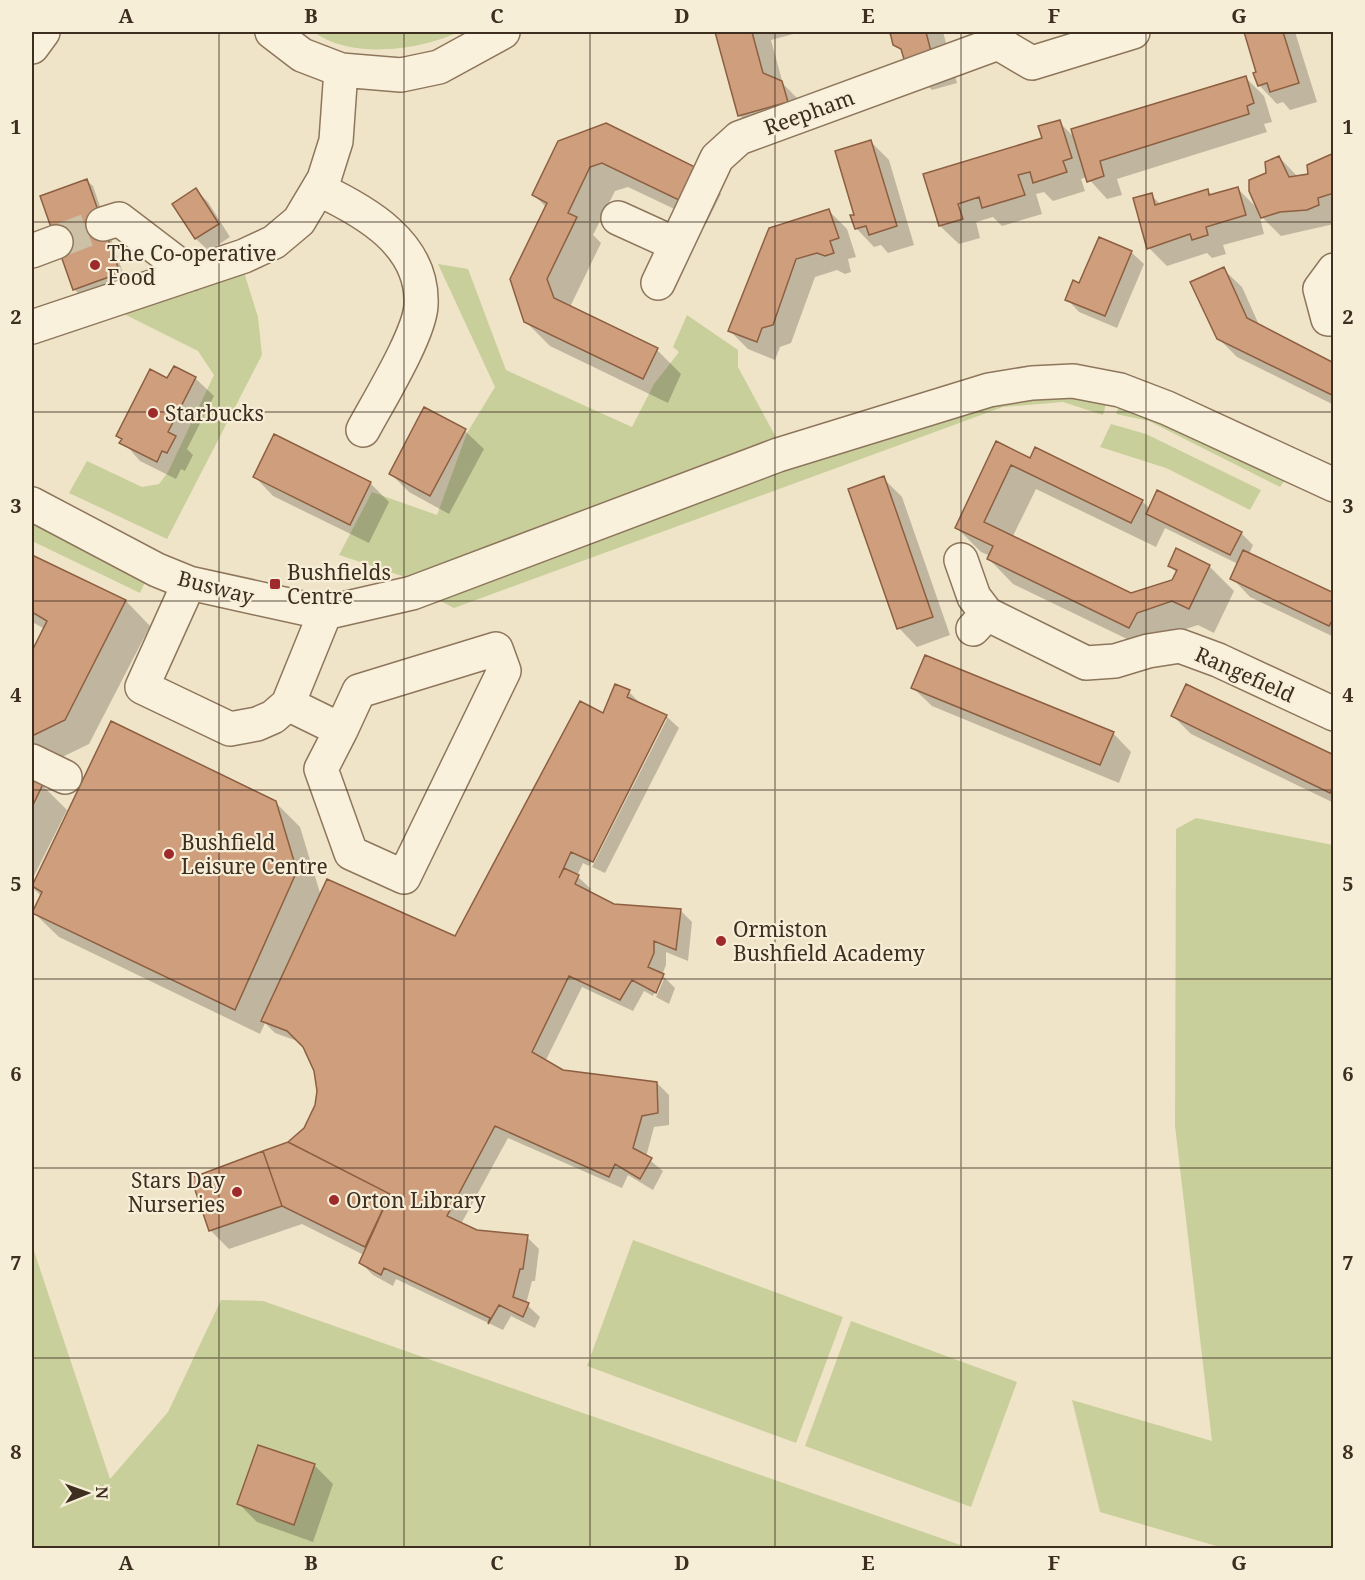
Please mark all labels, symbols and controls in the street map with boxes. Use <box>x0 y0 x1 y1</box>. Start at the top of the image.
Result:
text: A <box>118 2 134 29</box>
text: B <box>304 2 318 29</box>
text: C <box>490 2 504 29</box>
text: D <box>674 2 690 29</box>
text: E <box>861 2 875 29</box>
text: F <box>1048 2 1060 29</box>
text: G <box>1231 2 1247 29</box>
street label: Reepham <box>760 83 858 141</box>
text: 1 <box>10 113 22 140</box>
text: 1 <box>1342 113 1354 140</box>
place label: The Co-operative Food <box>107 239 276 291</box>
marker: The Co-operative Food <box>88 258 102 272</box>
text: 2 <box>10 303 22 330</box>
text: 2 <box>1342 303 1354 330</box>
place label: Starbucks <box>165 399 264 427</box>
marker: Starbucks <box>146 406 160 420</box>
text: 3 <box>10 492 22 519</box>
text: 3 <box>1342 492 1354 519</box>
place label: Bushfields Centre <box>287 558 391 610</box>
street label: Busway <box>175 563 257 611</box>
marker: Bushfields Centre <box>268 577 282 591</box>
street label: Rangefield <box>1191 640 1299 708</box>
text: 4 <box>10 681 22 708</box>
text: 4 <box>1342 681 1354 708</box>
place label: Bushfield Leisure Centre <box>181 828 328 880</box>
marker: Bushfield Leisure Centre <box>162 847 176 861</box>
text: 5 <box>10 870 22 897</box>
text: 5 <box>1342 870 1354 897</box>
place label: Ormiston Bushfield Academy <box>733 915 925 967</box>
marker: Ormiston Bushfield Academy <box>714 934 728 948</box>
text: 6 <box>10 1060 22 1087</box>
text: 6 <box>1342 1060 1354 1087</box>
place label: Stars Day Nurseries <box>128 1166 225 1218</box>
marker: Stars Day Nurseries <box>230 1185 244 1199</box>
place label: Orton Library <box>346 1186 486 1214</box>
marker: Orton Library <box>327 1193 341 1207</box>
text: 7 <box>10 1249 22 1276</box>
text: 7 <box>1342 1249 1354 1276</box>
text: 8 <box>10 1438 22 1465</box>
text: 8 <box>1342 1438 1354 1465</box>
north arrow <box>57 1463 117 1523</box>
text: N <box>91 1486 113 1500</box>
text: A <box>118 1549 134 1576</box>
text: B <box>304 1549 318 1576</box>
text: C <box>490 1549 504 1576</box>
text: D <box>674 1549 690 1576</box>
text: E <box>861 1549 875 1576</box>
text: F <box>1048 1549 1060 1576</box>
text: G <box>1231 1549 1247 1576</box>

